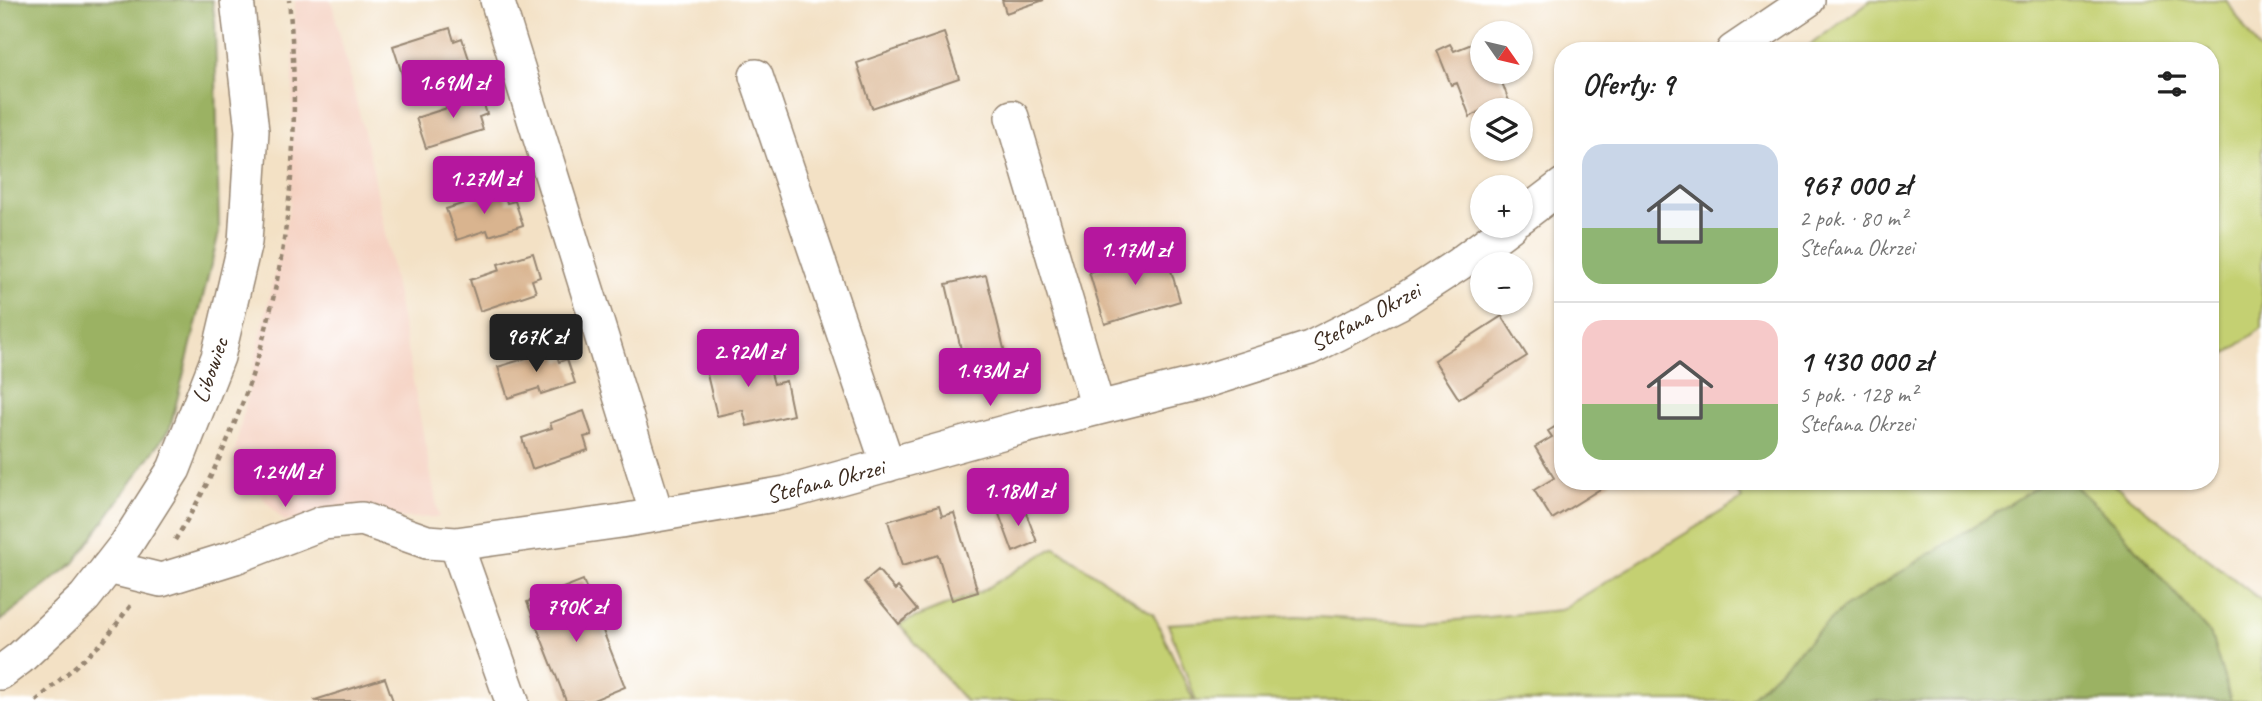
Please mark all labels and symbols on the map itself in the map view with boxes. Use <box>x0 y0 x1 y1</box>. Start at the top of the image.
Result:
north arrow <box>1470 21 1533 84</box>
pin: 1.69M zł <box>381 60 525 120</box>
pin: 1.27M zł <box>412 156 556 216</box>
pin: 1.17M zł <box>1063 228 1207 287</box>
street label: Stefana Okrzei <box>1305 274 1427 358</box>
pin: 967K zł <box>471 314 601 374</box>
pin: 2.92M zł <box>676 330 820 389</box>
street label: Libowiec <box>185 332 236 407</box>
pin: 1.43M zł <box>918 348 1062 408</box>
pin: 1.24M zł <box>213 449 357 509</box>
street label: Stefana Okrzei <box>763 451 889 510</box>
pin: 1.18M zł <box>946 468 1090 528</box>
pin: 790K zł <box>511 584 641 644</box>

